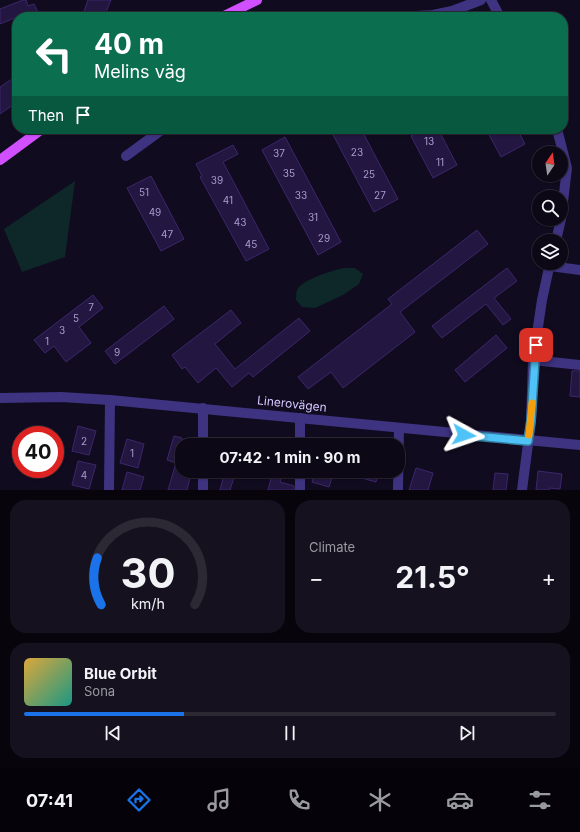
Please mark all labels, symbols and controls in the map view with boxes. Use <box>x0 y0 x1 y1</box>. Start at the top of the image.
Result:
text: 40 m <box>94 27 164 61</box>
icon: left <box>28 28 80 80</box>
text: Melins väg <box>94 61 186 82</box>
icon: arrive <box>72 104 94 126</box>
text: Then <box>28 106 64 125</box>
house number: 13 <box>424 135 434 147</box>
house number: 23 <box>351 146 363 158</box>
north arrow <box>532 146 568 182</box>
map controls <box>532 146 568 270</box>
house number: 37 <box>273 147 285 159</box>
house number: 11 <box>436 156 444 168</box>
house number: 35 <box>283 167 295 179</box>
house number: 25 <box>363 168 375 180</box>
house number: 39 <box>211 174 223 186</box>
house number: 51 <box>139 186 149 198</box>
house number: 33 <box>295 189 307 201</box>
house number: 27 <box>374 189 386 201</box>
button: search <box>532 190 568 226</box>
house number: 41 <box>223 194 233 206</box>
house number: 49 <box>149 206 161 218</box>
house number: 31 <box>308 211 318 223</box>
house number: 43 <box>234 216 246 228</box>
house number: 47 <box>161 228 173 240</box>
house number: 29 <box>318 232 330 244</box>
button: layers <box>532 234 568 270</box>
house number: 45 <box>245 238 257 250</box>
house number: 7 <box>88 301 94 313</box>
house number: 5 <box>73 312 79 324</box>
house number: 3 <box>59 324 65 336</box>
pin <box>519 328 553 362</box>
icon: arrive <box>525 334 547 356</box>
house number: 1 <box>45 335 49 347</box>
house number: 9 <box>114 346 120 358</box>
street label: Linerovägen <box>256 392 328 415</box>
position arrow <box>443 414 485 456</box>
speed limit sign: 40 <box>12 426 64 478</box>
house number: 2 <box>81 435 87 447</box>
house number: 1 <box>130 447 134 459</box>
text: 07:42 · 1 min · 90 m <box>219 448 361 467</box>
house number: 4 <box>81 469 87 481</box>
text: Climate <box>309 539 355 555</box>
text: 30 <box>120 547 175 597</box>
text: 21.5° <box>395 559 470 595</box>
text: − <box>309 565 324 591</box>
text: + <box>541 565 556 591</box>
text: km/h <box>131 594 164 611</box>
text: Blue Orbit <box>84 664 157 683</box>
text: Sona <box>84 683 115 699</box>
icon: previous <box>102 722 124 744</box>
icon: pause <box>279 722 301 744</box>
icon: next <box>456 722 478 744</box>
icon: directions <box>125 786 153 814</box>
icon: music <box>205 786 233 814</box>
icon: phone <box>285 786 313 814</box>
icon: climate <box>366 786 394 814</box>
icon: car <box>446 786 474 814</box>
icon: filters <box>526 786 554 814</box>
text: 07:41 <box>26 790 73 811</box>

